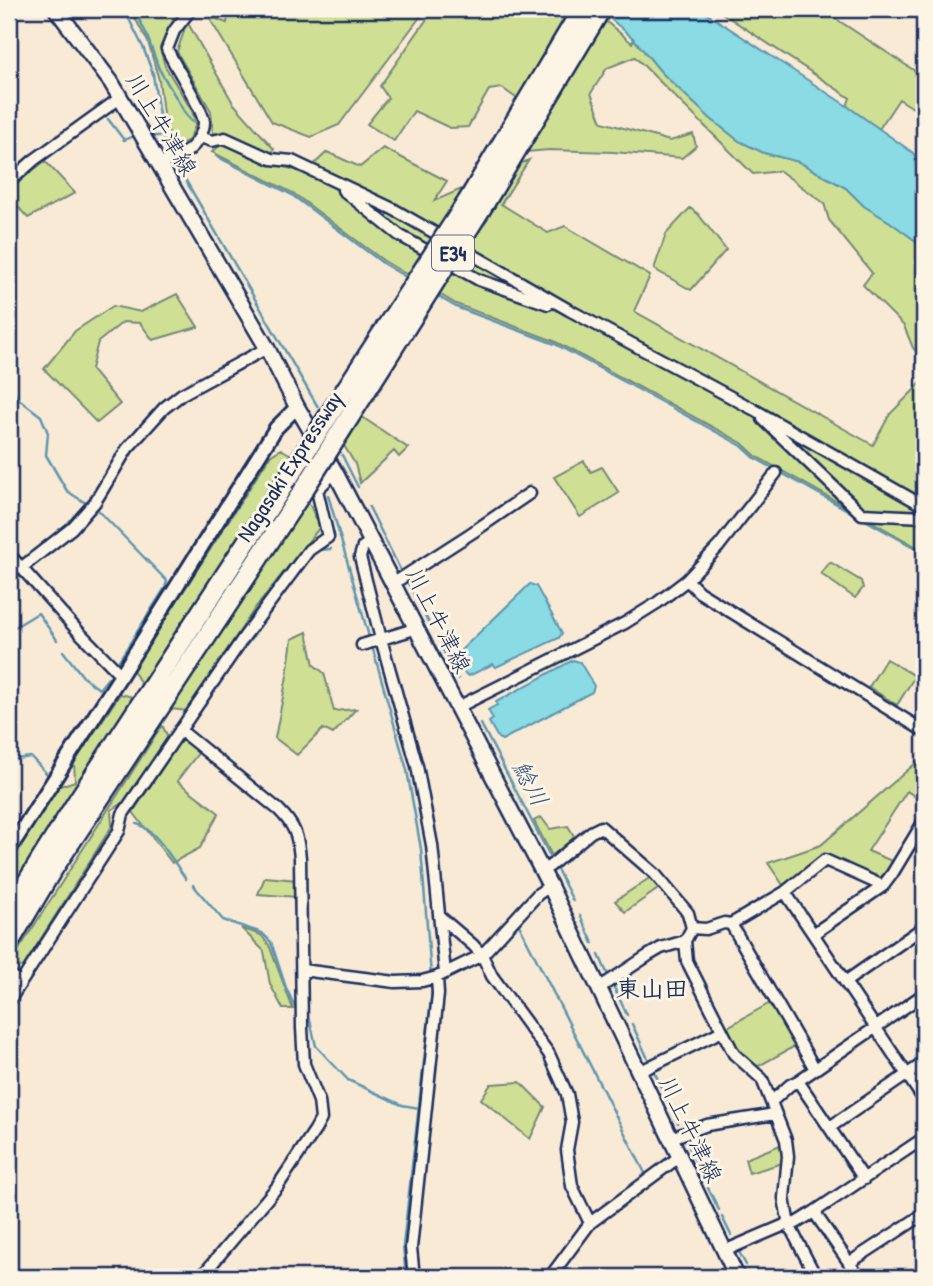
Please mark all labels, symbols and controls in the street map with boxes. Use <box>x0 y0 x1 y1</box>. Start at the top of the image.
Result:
street label: 川上牛津線 <box>119 67 205 181</box>
road number: E34 <box>432 236 474 270</box>
street label: Nagasaki Expressway <box>229 384 349 547</box>
street label: 川上牛津線 <box>399 562 479 678</box>
water label: 鯰川 <box>506 754 556 812</box>
district label: 東山田 <box>616 972 688 1004</box>
street label: 川上牛津線 <box>652 1071 730 1187</box>

